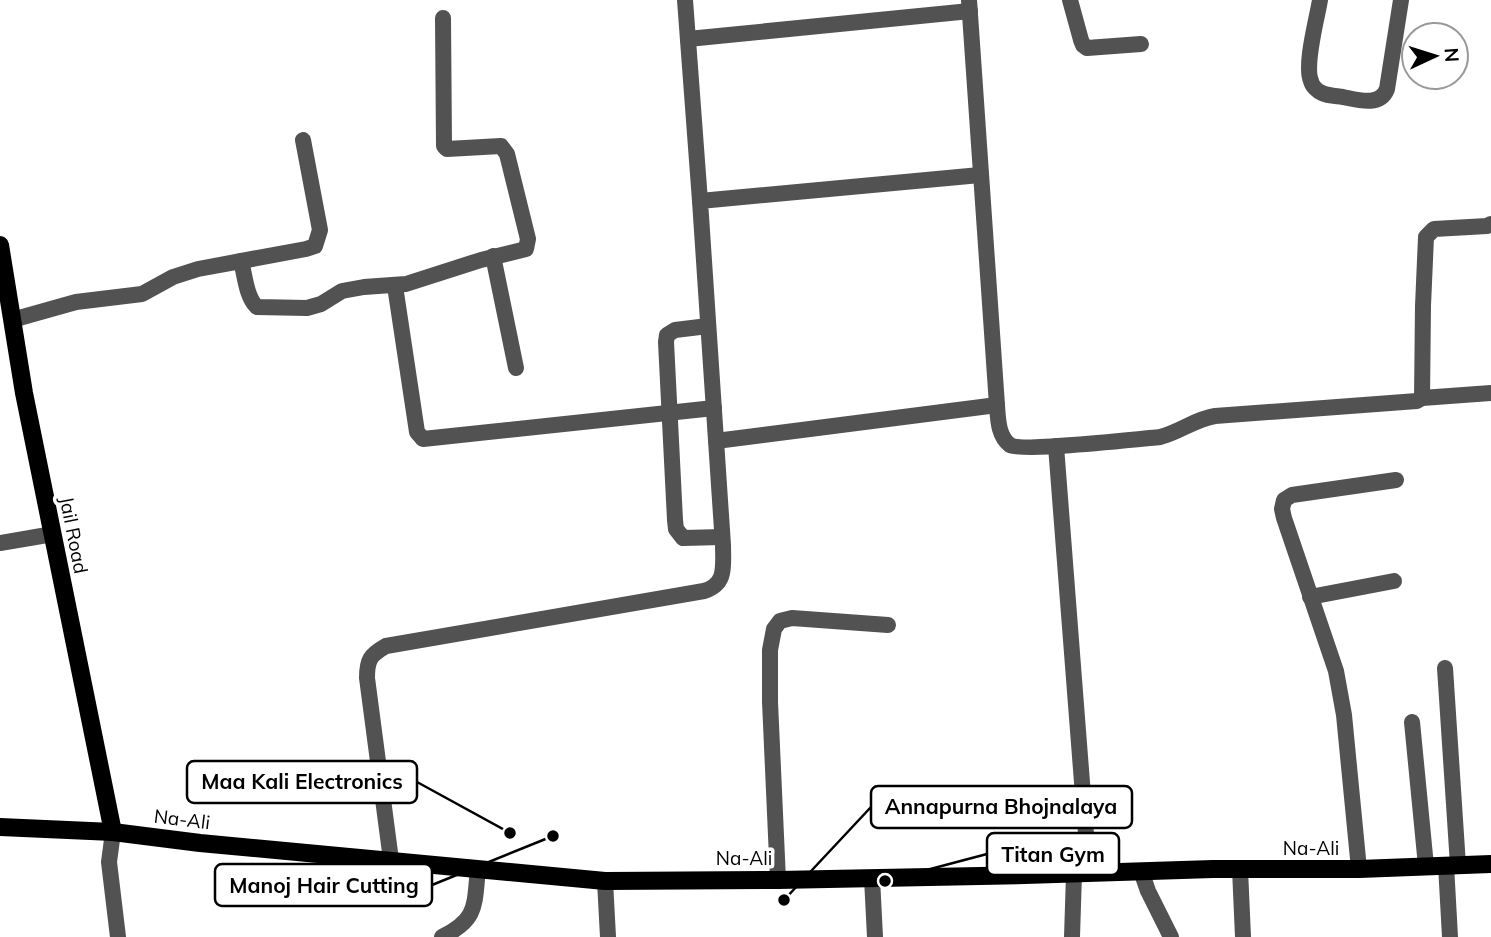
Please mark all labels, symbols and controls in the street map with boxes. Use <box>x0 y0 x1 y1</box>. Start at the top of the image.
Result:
north arrow <box>1400 21 1470 91</box>
text: N <box>1439 47 1464 63</box>
street label: Jail Road <box>55 494 93 576</box>
callout: Maa Kali Electronics <box>187 761 417 803</box>
text: Maa Kali Electronics <box>201 768 403 794</box>
callout: Annapurna Bhojnalaya <box>871 786 1132 828</box>
text: Annapurna Bhojnalaya <box>885 793 1117 819</box>
street label: Na-Ali <box>153 804 211 834</box>
callout: Titan Gym <box>987 833 1119 875</box>
street label: Na-Ali <box>1283 836 1339 860</box>
text: Titan Gym <box>1001 841 1105 867</box>
street label: Na-Ali <box>716 846 772 870</box>
callout: Manoj Hair Cutting <box>215 864 432 906</box>
text: Manoj Hair Cutting <box>229 872 419 898</box>

